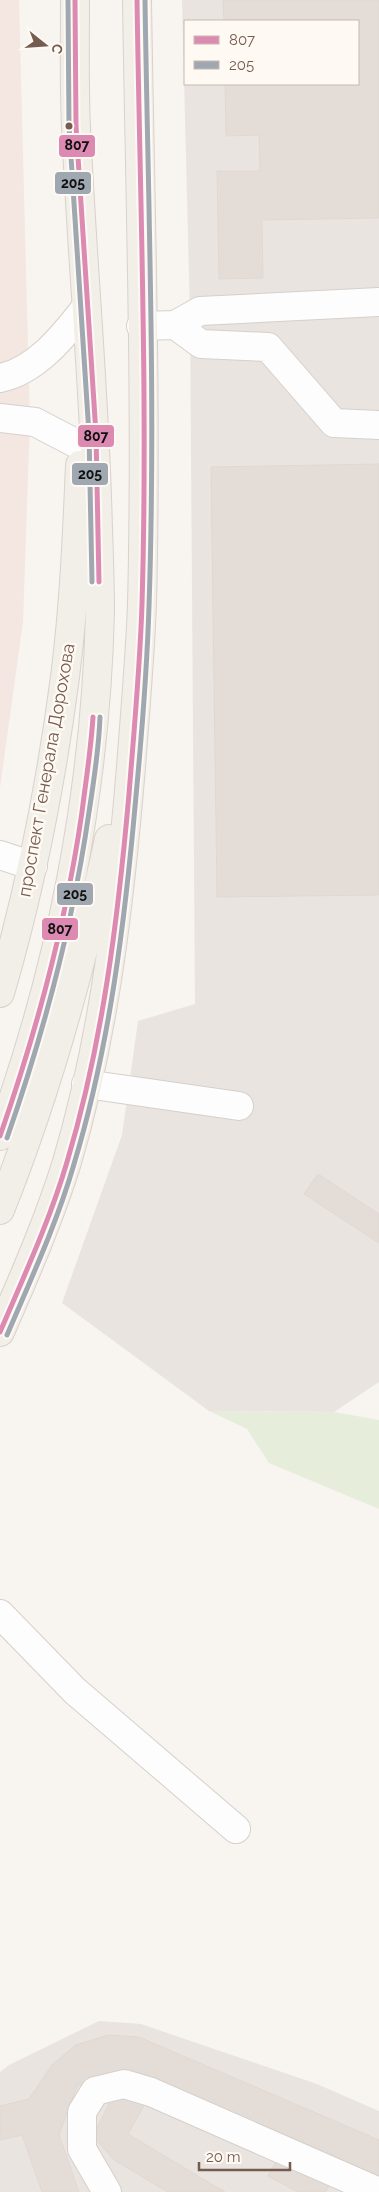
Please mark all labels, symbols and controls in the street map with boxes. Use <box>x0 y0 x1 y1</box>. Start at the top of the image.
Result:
north arrow <box>20 20 70 70</box>
legend <box>184 20 359 85</box>
text: 807 <box>229 31 255 49</box>
text: С <box>48 42 66 56</box>
text: 205 <box>229 56 254 74</box>
unlabelled marker <box>64 121 74 131</box>
line badge: 807 <box>58 134 96 158</box>
text: 807 <box>65 137 90 153</box>
line badge: 205 <box>54 171 92 195</box>
text: 205 <box>61 175 85 191</box>
line badge: 807 <box>77 424 115 448</box>
text: 807 <box>84 428 109 444</box>
line badge: 205 <box>71 462 109 486</box>
text: 205 <box>78 466 102 482</box>
street label: проспект Генерала Дорохова <box>13 642 79 898</box>
line badge: 205 <box>56 882 94 906</box>
text: 205 <box>63 886 87 902</box>
line badge: 807 <box>41 917 79 941</box>
text: 807 <box>48 921 73 937</box>
scale bar <box>199 2140 290 2172</box>
text: 20 m <box>206 2148 241 2166</box>

